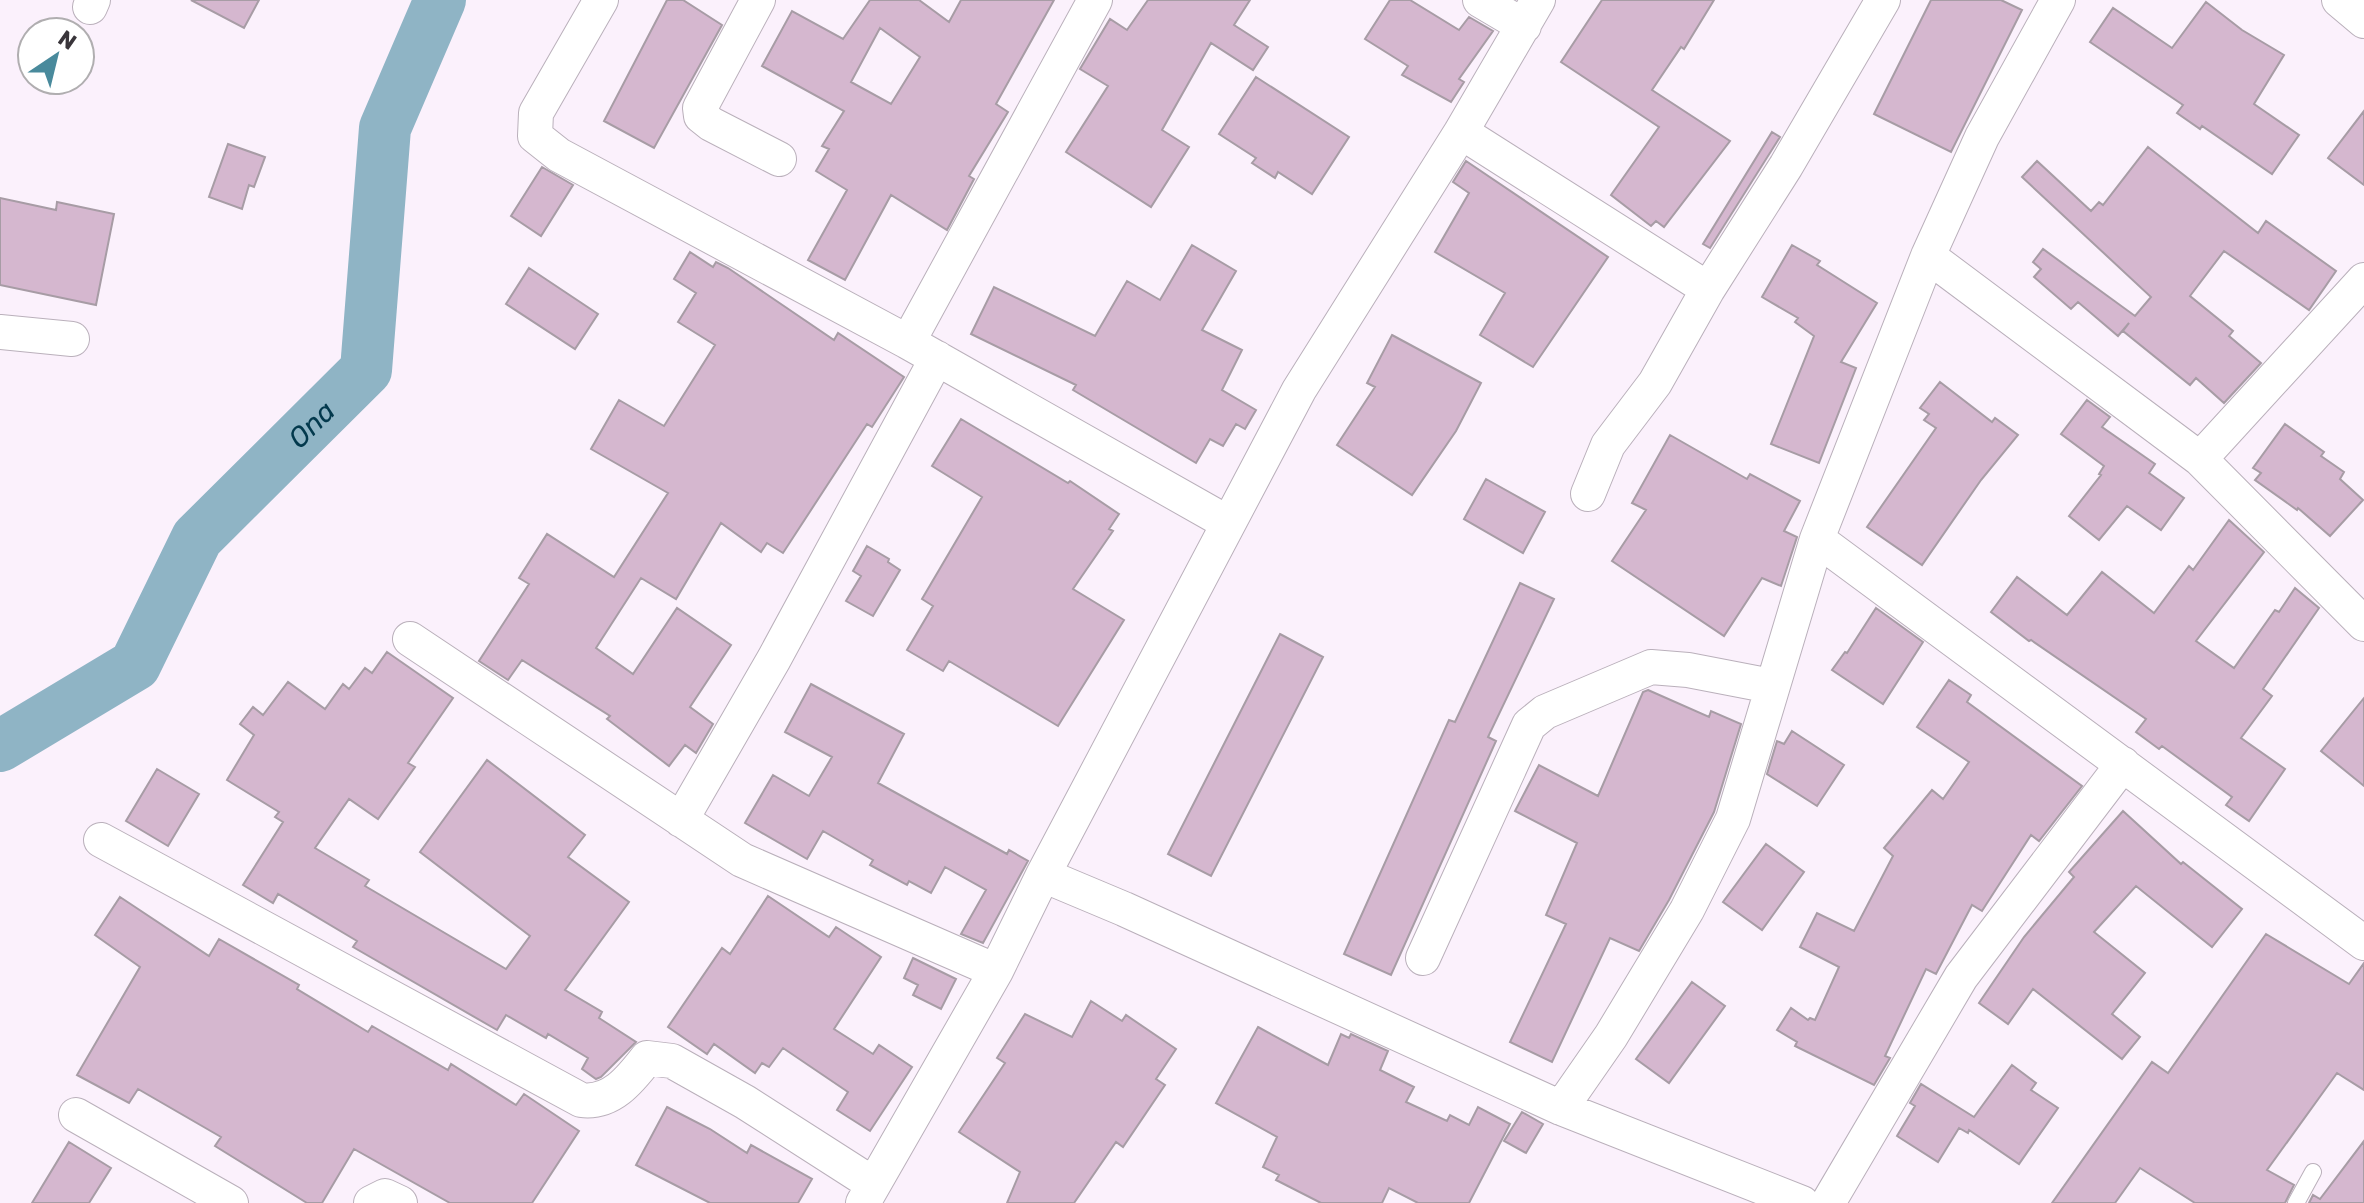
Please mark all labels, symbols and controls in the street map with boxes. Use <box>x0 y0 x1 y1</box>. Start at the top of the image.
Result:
north arrow <box>16 16 96 96</box>
text: N <box>53 24 81 56</box>
water label: Ona <box>282 395 342 455</box>

